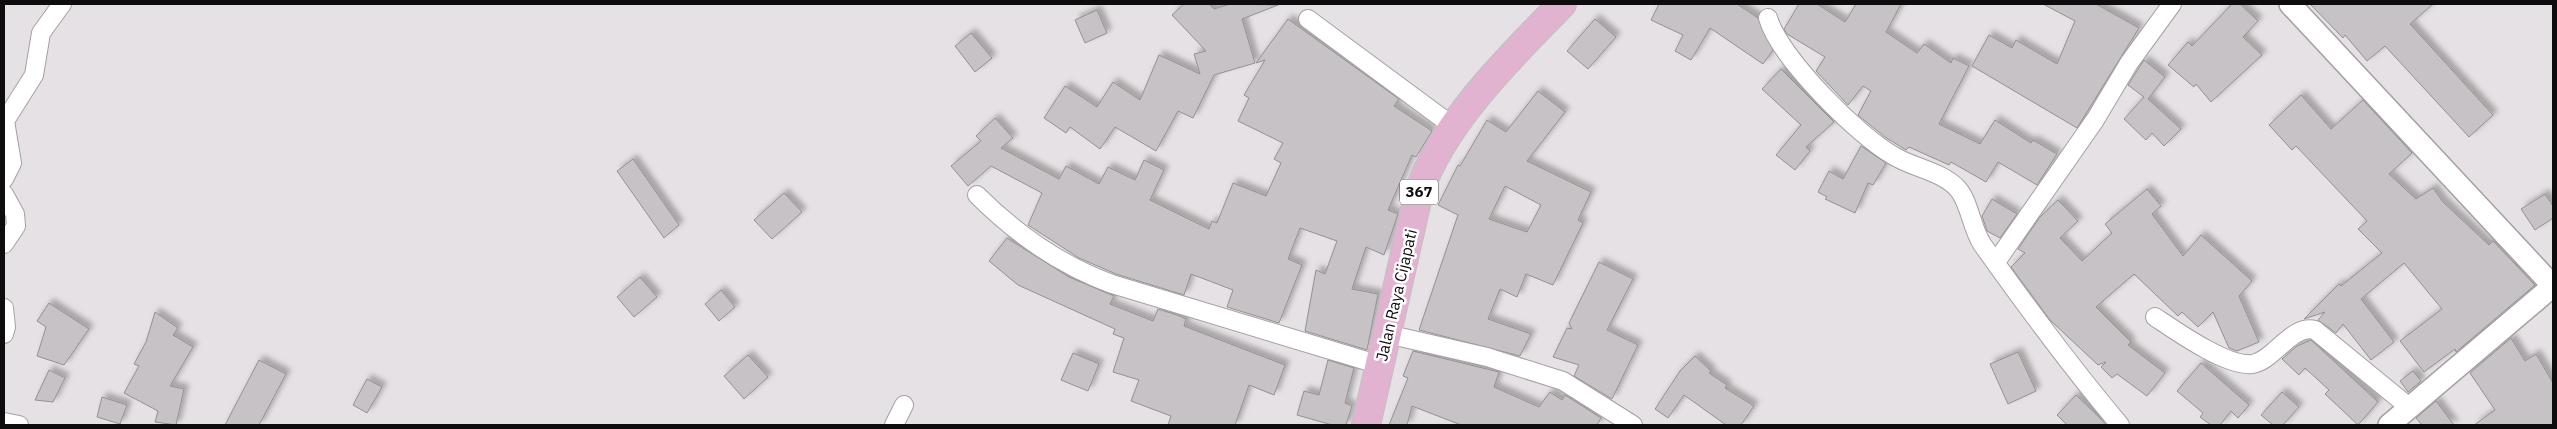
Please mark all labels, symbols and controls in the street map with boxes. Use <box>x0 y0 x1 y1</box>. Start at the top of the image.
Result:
road number: 367 <box>1400 180 1438 204</box>
street label: Jalan Raya Cijapati <box>1371 227 1421 363</box>

